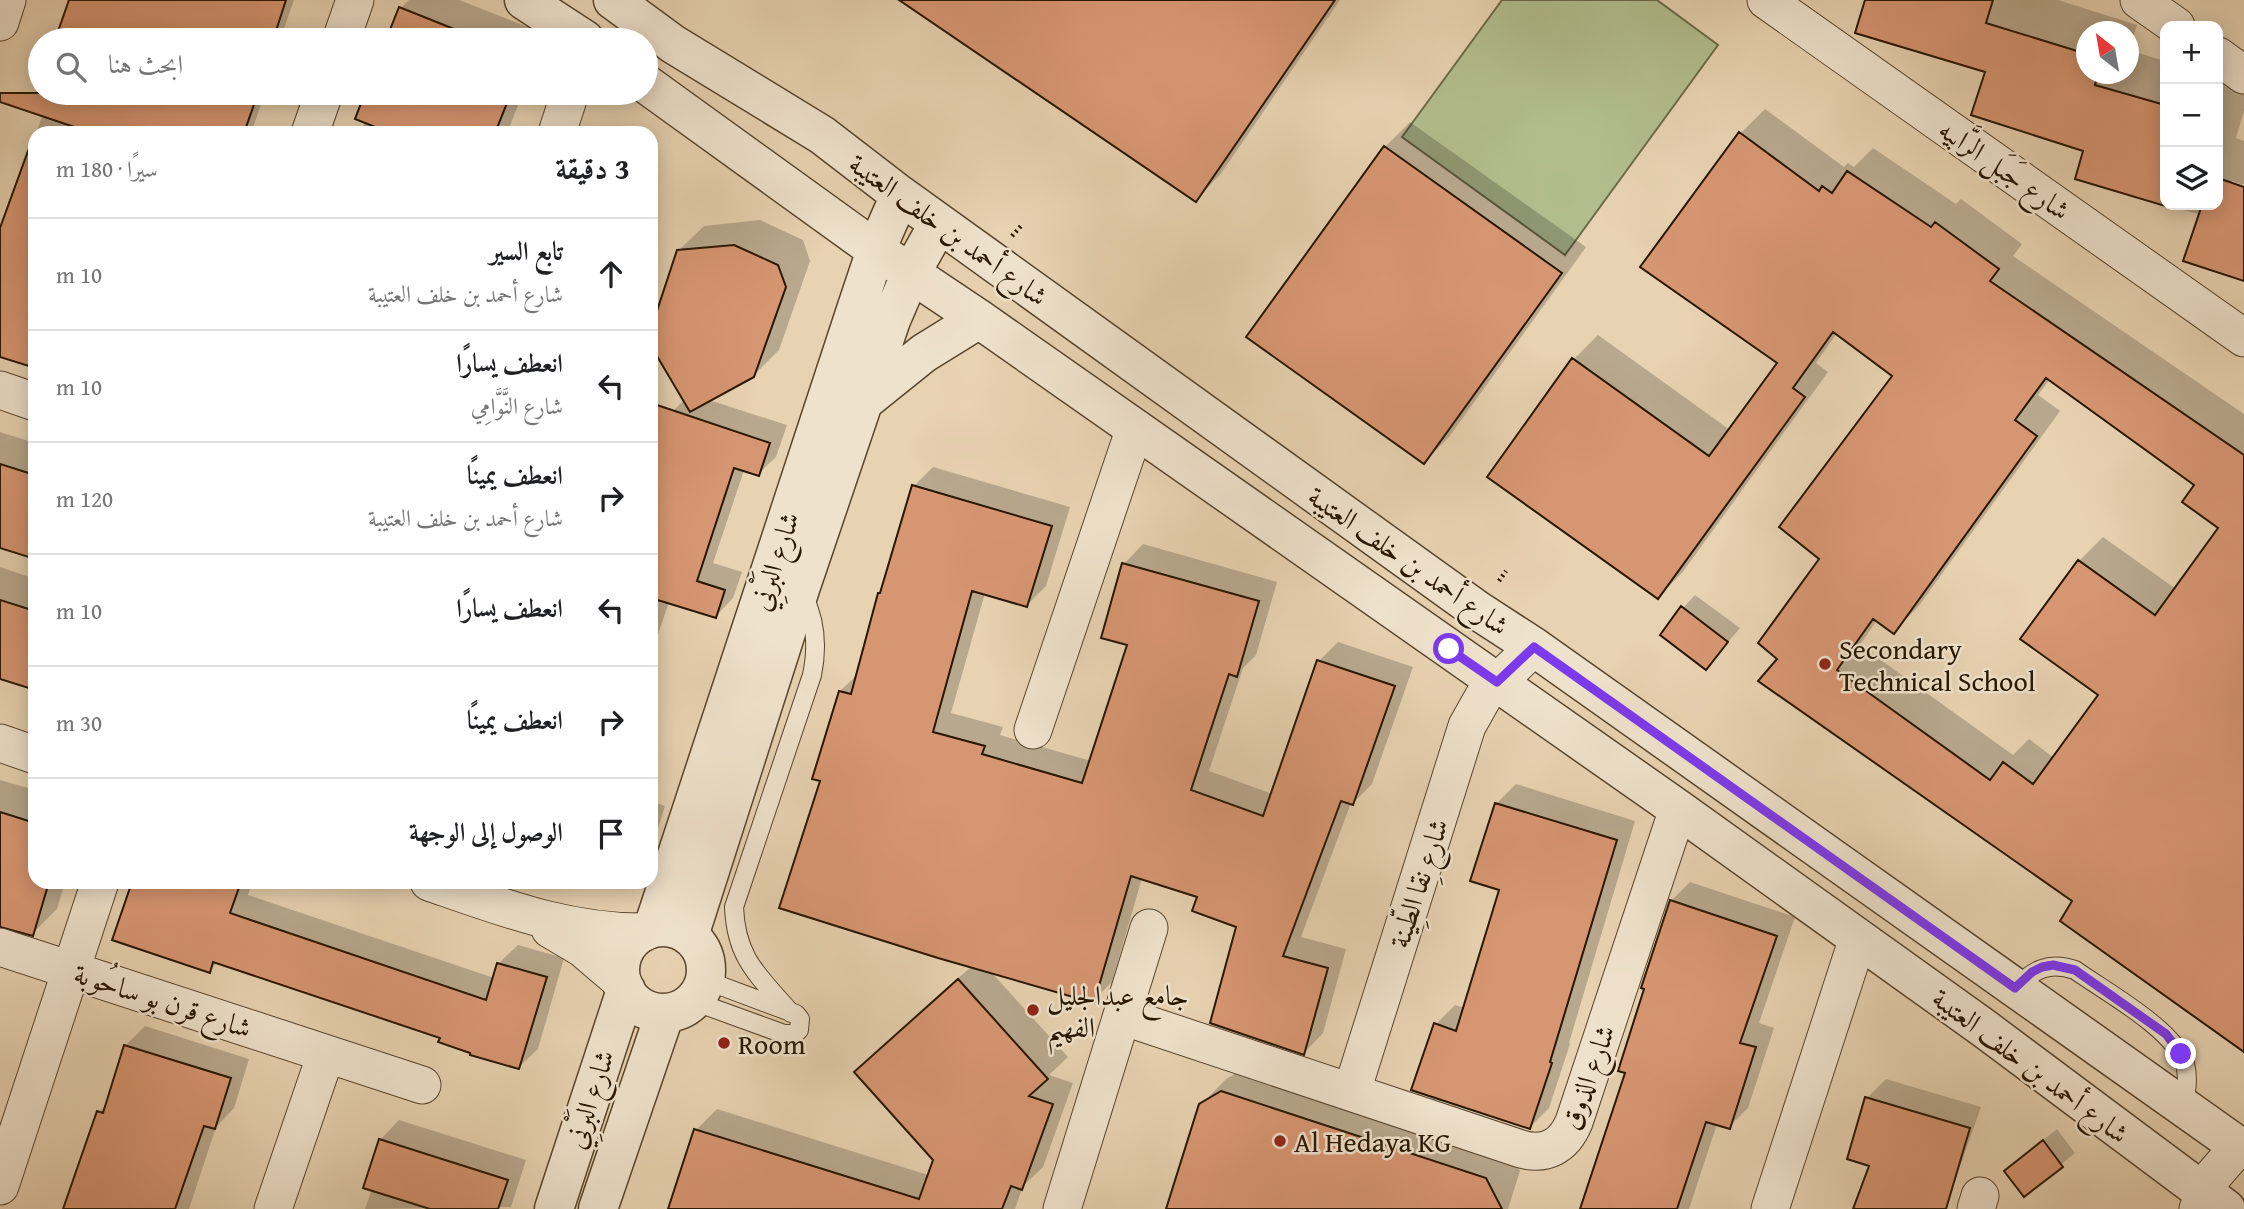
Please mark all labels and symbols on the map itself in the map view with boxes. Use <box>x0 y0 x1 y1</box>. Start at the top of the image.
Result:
north arrow <box>2076 21 2139 84</box>
street label: شارع جَبَل الرَّابيه <box>1928 106 2081 233</box>
street label: شارع أحمد بن خلف العتيبة <box>839 143 1057 319</box>
street label: شارع أحمد بن خلف العتيبة <box>1298 475 1518 648</box>
street label: شارع البَرْنِي <box>739 506 815 617</box>
place label: Secondary Technical School <box>1839 628 2036 701</box>
route start <box>1433 633 1464 664</box>
marker: Secondary Technical School <box>1817 656 1833 672</box>
street label: شارع نِقا الطِّينة <box>1378 813 1462 954</box>
street label: شارع قرن بو ساحُوبة <box>68 950 258 1052</box>
place label: جامع عبدالجليل الفهيم <box>1047 974 1189 1055</box>
street label: شارع أحمد بن خلف العتيبة <box>1921 977 2138 1156</box>
marker: جامع عبدالجليل الفهيم <box>1025 1002 1041 1018</box>
street label: شارع الذوق <box>1549 1019 1629 1137</box>
place label: Room <box>738 1023 806 1064</box>
marker: Room <box>716 1035 732 1051</box>
route end <box>2165 1038 2196 1069</box>
street label: شارع البَرْنِي <box>554 1044 630 1155</box>
place label: Al Hedaya KG <box>1294 1121 1451 1162</box>
marker: Al Hedaya KG <box>1272 1133 1288 1149</box>

